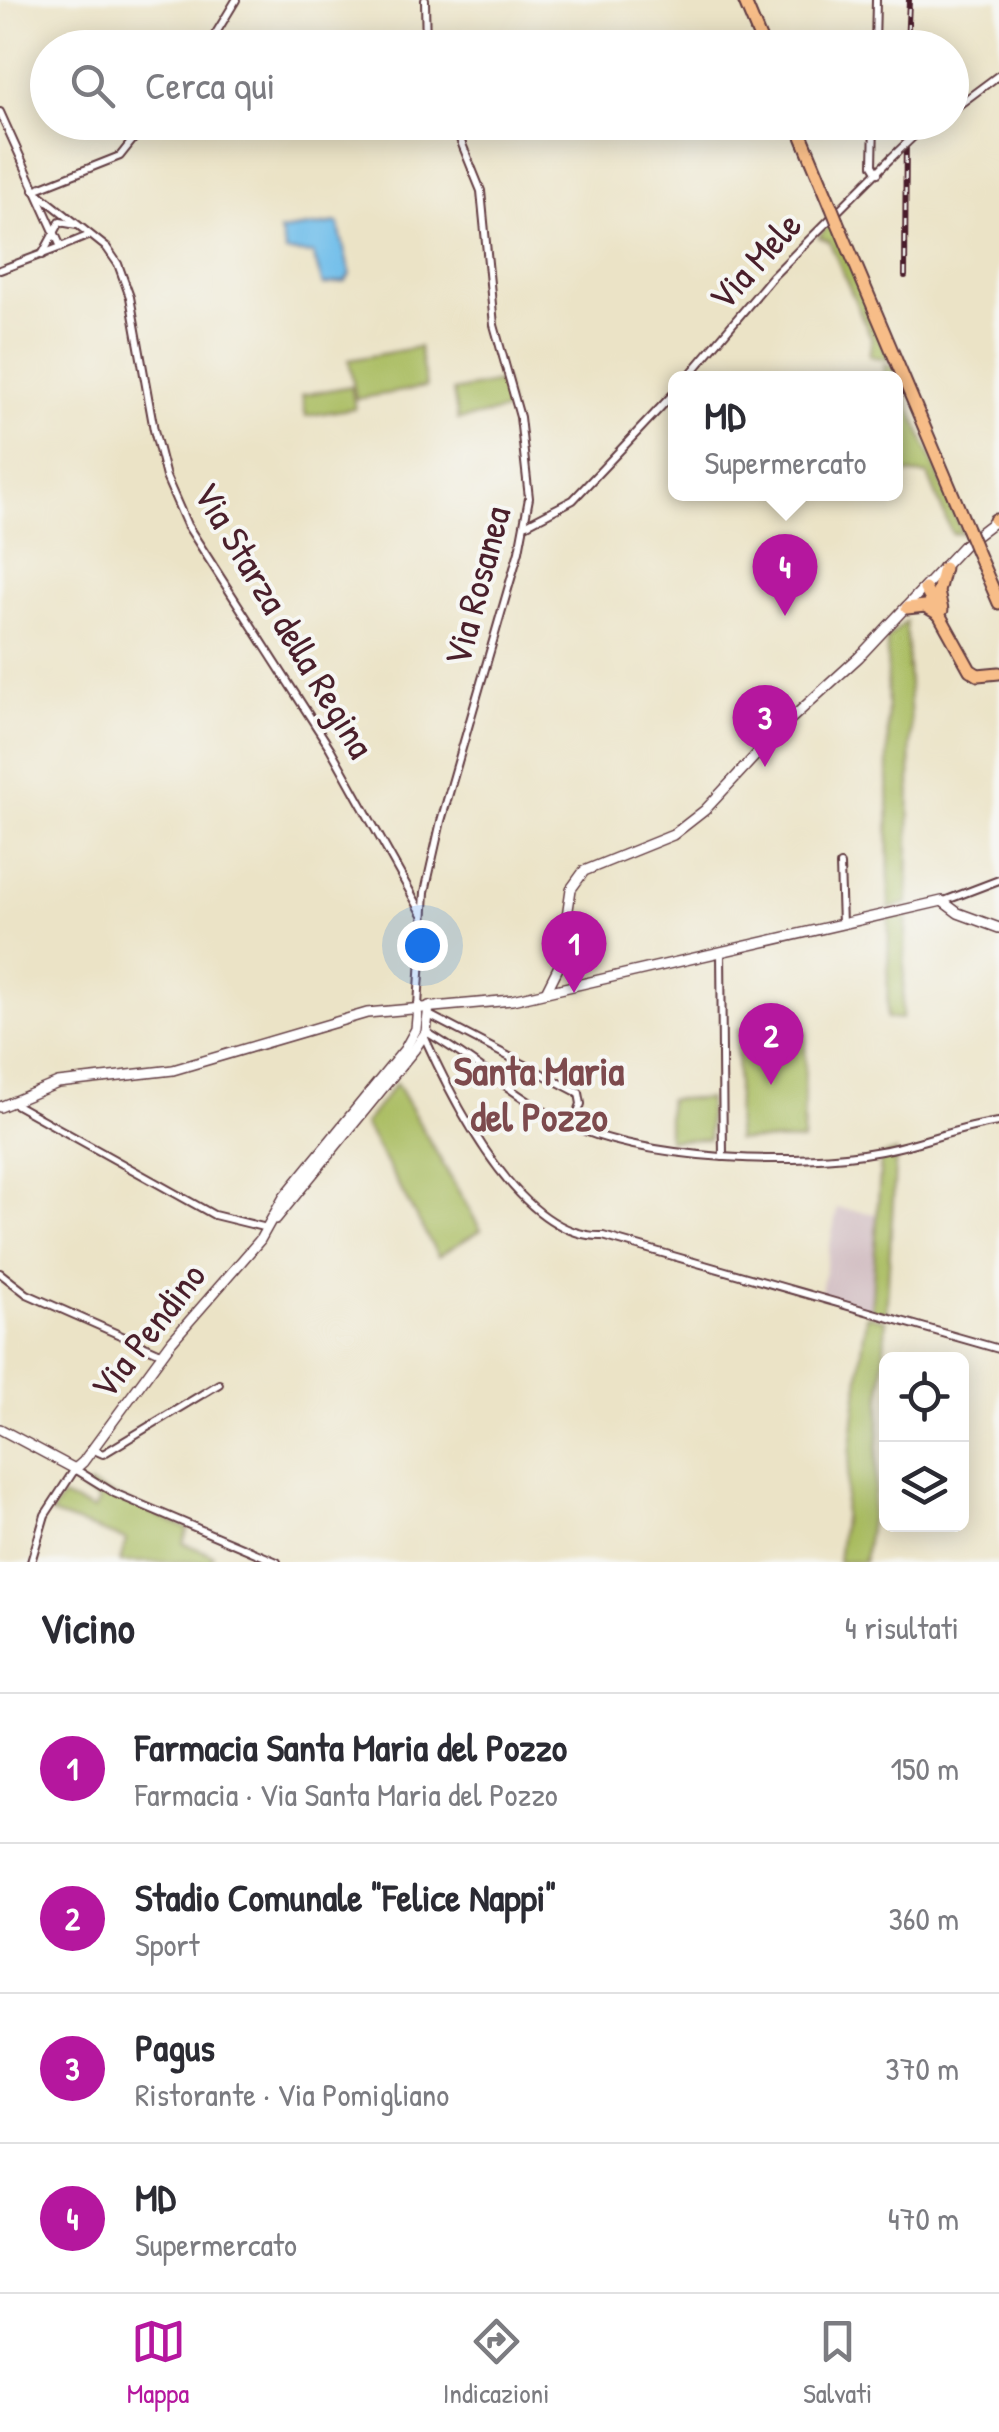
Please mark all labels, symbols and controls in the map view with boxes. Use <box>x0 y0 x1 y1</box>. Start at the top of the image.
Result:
search box <box>30 30 969 140</box>
icon: search <box>65 58 120 113</box>
text: Cerca qui <box>145 59 275 111</box>
street label: Via Mele <box>696 200 813 321</box>
popup <box>668 371 903 501</box>
text: MD <box>705 389 745 441</box>
text: Supermercato <box>705 441 866 484</box>
street label: Via Starza della Regina <box>182 472 388 767</box>
street label: Via Rosanea <box>430 500 522 671</box>
pin: 4 <box>752 534 818 616</box>
pin: 3 <box>732 684 798 767</box>
pin: 1 <box>542 910 606 993</box>
your location <box>397 920 448 971</box>
pin: 2 <box>738 1002 804 1085</box>
district label: Santa Maria del Pozzo <box>454 1043 624 1143</box>
street label: Via Pendino <box>77 1251 217 1409</box>
map controls <box>879 1352 969 1532</box>
button: locate <box>879 1352 969 1442</box>
button: layers <box>879 1442 969 1532</box>
text: Vicino <box>40 1599 135 1656</box>
text: 4 risultati <box>845 1606 959 1649</box>
text: Farmacia Santa Maria del Pozzo <box>135 1721 567 1773</box>
text: 1 <box>67 1747 78 1790</box>
text: 150 m <box>890 1747 959 1790</box>
text: Farmacia · Via Santa Maria del Pozzo <box>135 1773 558 1816</box>
text: Stadio Comunale "Felice Nappi" <box>135 1871 557 1923</box>
text: 2 <box>65 1897 80 1940</box>
text: 360 m <box>888 1897 959 1940</box>
text: Sport <box>135 1923 200 1966</box>
text: Pagus <box>135 2021 215 2073</box>
text: 3 <box>65 2047 80 2090</box>
text: 370 m <box>885 2047 959 2090</box>
text: Ristorante · Via Pomigliano <box>135 2073 449 2116</box>
text: MD <box>135 2171 176 2223</box>
text: 4 <box>66 2197 79 2240</box>
text: 470 m <box>888 2197 959 2240</box>
text: Supermercato <box>135 2223 297 2266</box>
tab: Mappa <box>127 2314 189 2412</box>
tab: Indicazioni <box>443 2314 549 2412</box>
tab: Salvati <box>803 2314 872 2412</box>

